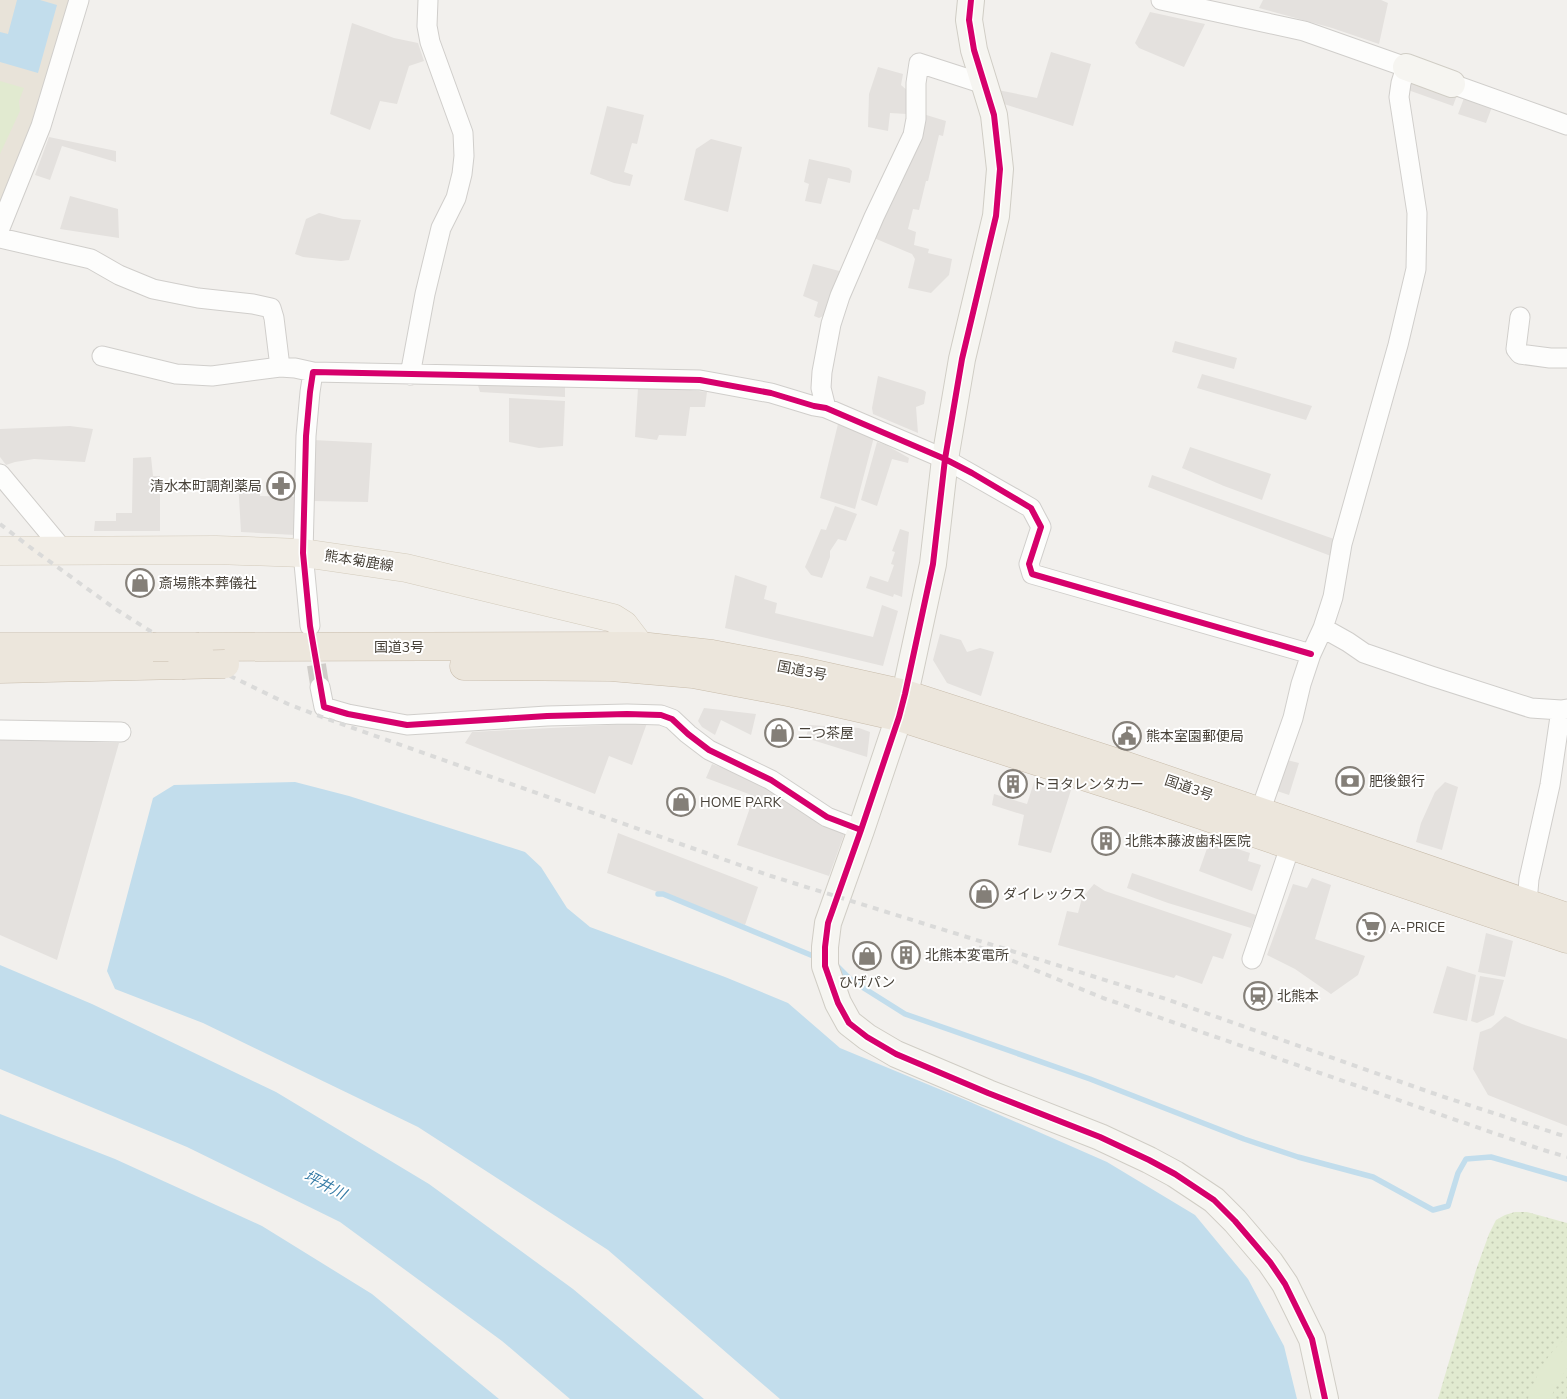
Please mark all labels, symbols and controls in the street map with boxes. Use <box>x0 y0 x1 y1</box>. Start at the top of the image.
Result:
pharmacy icon: 清水本町調剤薬局 <box>266 471 296 501</box>
place label: 清水本町調剤薬局 <box>150 477 262 496</box>
street label: 熊本菊鹿線 <box>323 546 395 576</box>
shop icon: 斎場熊本葬儀社 <box>125 568 155 598</box>
place label: 斎場熊本葬儀社 <box>159 574 257 593</box>
street label: 国道3号 <box>374 638 424 657</box>
street label: 国道3号 <box>775 657 829 685</box>
shop icon: 二つ茶屋 <box>764 718 794 748</box>
public building icon: 熊本室園郵便局 <box>1112 721 1142 751</box>
place label: 二つ茶屋 <box>798 724 854 743</box>
place label: 熊本室園郵便局 <box>1146 727 1244 746</box>
bank icon: 肥後銀行 <box>1335 766 1365 796</box>
building icon: トヨタレンタカー <box>998 769 1028 799</box>
street label: 国道3号 <box>1162 771 1216 805</box>
place label: 肥後銀行 <box>1369 772 1425 791</box>
place label: トヨタレンタカー <box>1032 775 1144 794</box>
shop icon: HOME PARK <box>666 787 696 817</box>
place label: HOME PARK <box>700 793 782 812</box>
building icon: 北熊本藤波歯科医院 <box>1091 826 1121 856</box>
place label: 北熊本藤波歯科医院 <box>1125 832 1251 851</box>
shop icon: ダイレックス <box>969 879 999 909</box>
place label: ダイレックス <box>1003 885 1087 904</box>
supermarket icon: A-PRICE <box>1356 912 1386 942</box>
place label: A-PRICE <box>1390 918 1445 937</box>
building icon: 北熊本変電所 <box>891 940 921 970</box>
shop icon: ひげパン <box>852 941 882 971</box>
place label: 北熊本変電所 <box>925 946 1009 965</box>
place label: ひげパン <box>839 973 895 992</box>
station icon: 北熊本 <box>1243 981 1273 1011</box>
place label: 北熊本 <box>1277 987 1319 1006</box>
water label: 坪井川 <box>300 1166 351 1205</box>

